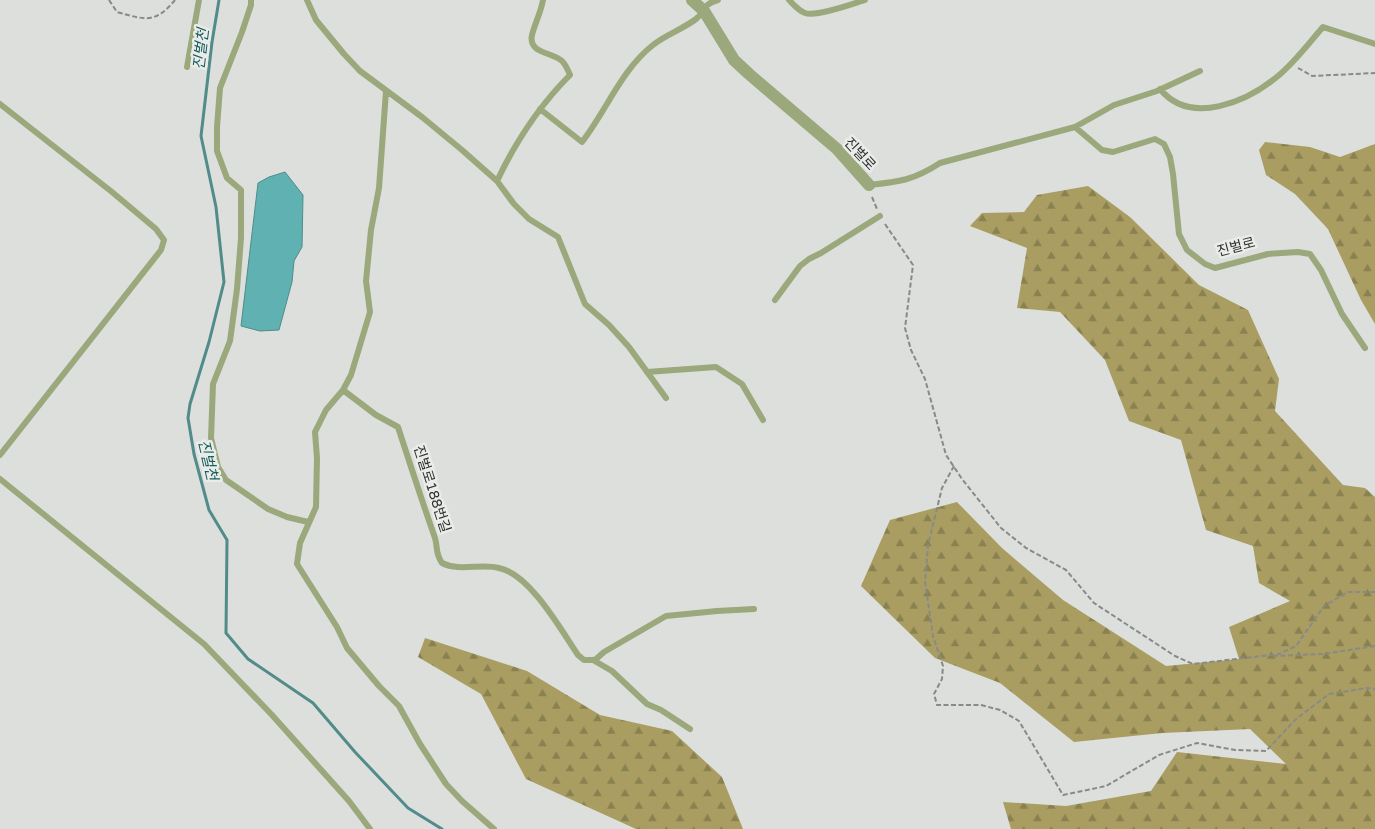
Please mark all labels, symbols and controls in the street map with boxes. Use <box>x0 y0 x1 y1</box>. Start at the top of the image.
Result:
water label: 진벌천 <box>190 25 213 71</box>
street label: 진벌로 <box>841 134 879 174</box>
street label: 진벌로 <box>1215 234 1257 260</box>
water label: 진벌천 <box>195 438 222 484</box>
street label: 진벌로188번길 <box>410 443 454 535</box>

